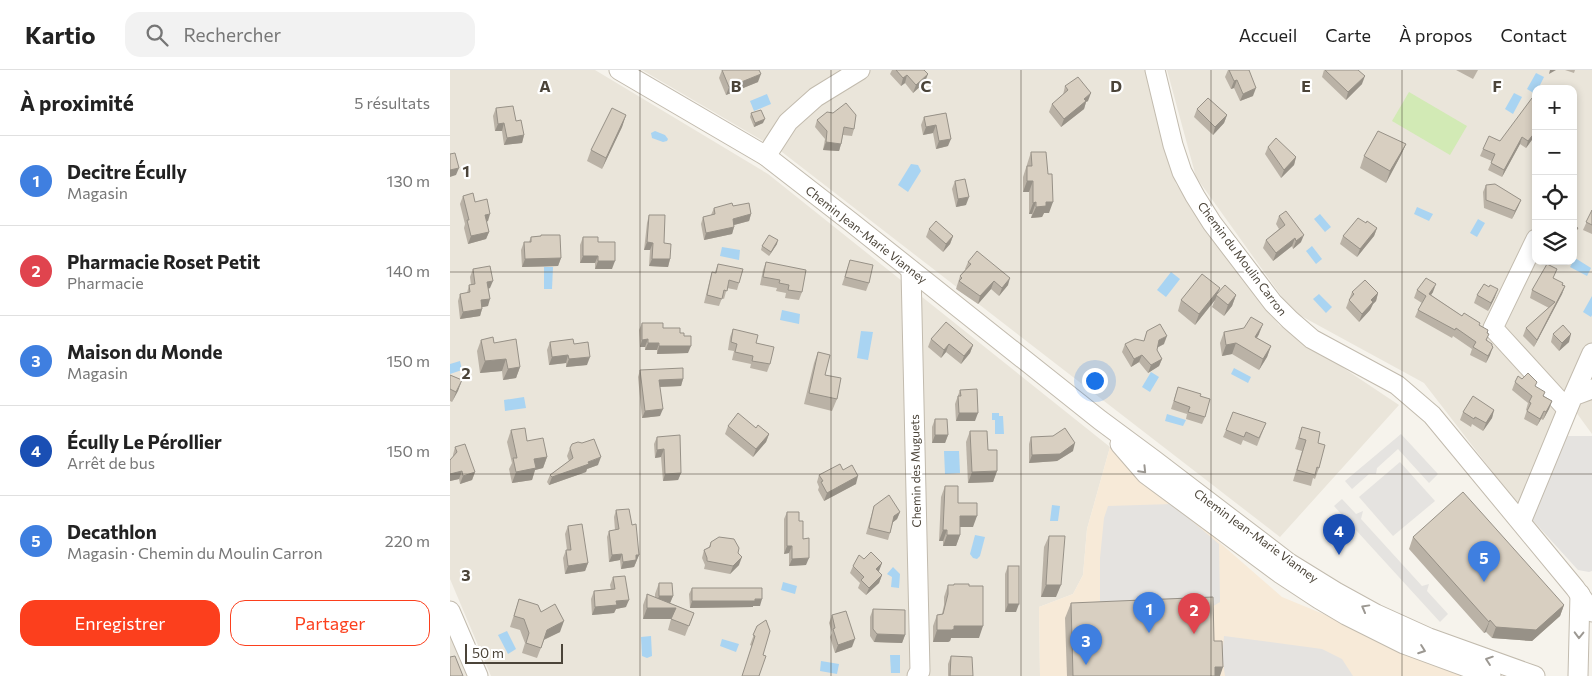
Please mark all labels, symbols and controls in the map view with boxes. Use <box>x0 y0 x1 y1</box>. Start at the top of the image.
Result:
search box <box>125 12 475 57</box>
text: Kartio <box>25 20 95 49</box>
icon: search <box>143 21 171 49</box>
text: Rechercher <box>183 23 281 46</box>
text: Accueil <box>1239 24 1297 46</box>
text: Carte <box>1325 24 1371 46</box>
text: À propos <box>1399 24 1473 46</box>
text: Contact <box>1501 24 1567 46</box>
text: A <box>539 76 551 95</box>
text: B <box>731 76 742 95</box>
text: C <box>921 76 932 95</box>
text: D <box>1110 76 1122 95</box>
text: E <box>1301 76 1311 95</box>
text: F <box>1492 76 1502 95</box>
map controls <box>1532 85 1577 265</box>
button: + <box>1532 85 1577 130</box>
text: À proximité <box>20 90 134 115</box>
text: 5 résultats <box>354 93 430 112</box>
button: − <box>1532 130 1577 175</box>
text: Decitre Écully <box>67 160 187 183</box>
text: 1 <box>462 161 470 180</box>
text: 1 <box>32 171 40 190</box>
text: 130 m <box>387 171 430 190</box>
button: locate <box>1532 175 1577 220</box>
text: Magasin <box>67 183 128 202</box>
street label: Chemin Jean-Marie Vianney <box>803 183 930 287</box>
street label: Chemin du Moulin Carron <box>1195 199 1290 318</box>
button: layers <box>1532 220 1577 265</box>
text: Pharmacie Roset Petit <box>67 250 260 273</box>
text: 2 <box>31 261 41 280</box>
text: 140 m <box>386 261 430 280</box>
text: Pharmacie <box>67 273 144 292</box>
text: Maison du Monde <box>67 340 222 363</box>
text: 3 <box>31 351 41 370</box>
text: 150 m <box>387 351 430 370</box>
text: Magasin <box>67 363 128 382</box>
text: 2 <box>461 363 471 382</box>
your location <box>1082 368 1108 394</box>
street label: Chemin des Muguets <box>907 414 923 528</box>
text: Écully Le Pérollier <box>67 430 222 453</box>
text: 4 <box>31 441 41 460</box>
text: 150 m <box>387 441 430 460</box>
text: Arrêt de bus <box>67 453 155 472</box>
one-way arrow <box>1137 464 1146 473</box>
street label: Chemin Jean-Marie Vianney <box>1191 485 1321 586</box>
pin: 4 <box>1323 514 1355 555</box>
text: Decathlon <box>67 520 157 543</box>
text: 5 <box>31 531 41 550</box>
text: 220 m <box>385 531 430 550</box>
pin: 5 <box>1468 541 1500 582</box>
text: Magasin · Chemin du Moulin Carron <box>67 543 323 562</box>
text: 3 <box>461 565 471 584</box>
pin: 1 <box>1133 592 1165 633</box>
pin: 2 <box>1178 593 1210 634</box>
button: Enregistrer <box>20 600 220 646</box>
button: Partager <box>230 600 430 646</box>
one-way arrow <box>1361 604 1370 614</box>
pin: 3 <box>1070 624 1102 665</box>
one-way arrow <box>1574 632 1584 639</box>
scale bar <box>465 641 562 664</box>
text: 50 m <box>472 644 504 661</box>
one-way arrow <box>1417 644 1426 654</box>
one-way arrow <box>1485 656 1493 666</box>

